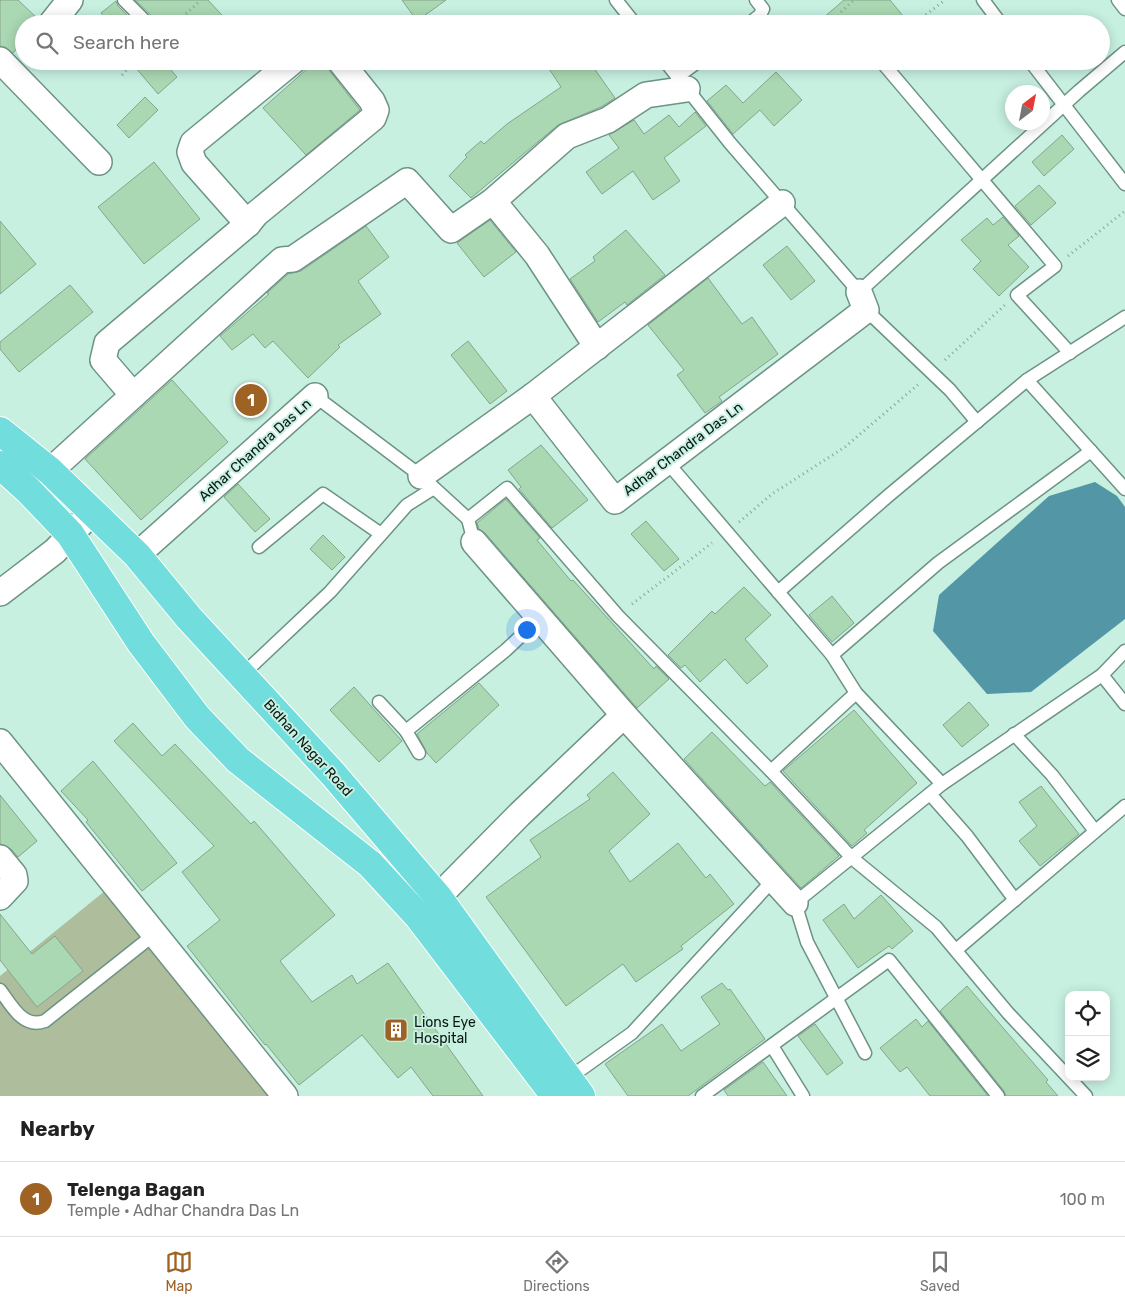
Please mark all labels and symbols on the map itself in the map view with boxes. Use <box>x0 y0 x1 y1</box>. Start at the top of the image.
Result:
north arrow <box>1005 85 1050 130</box>
pin: 1 <box>235 381 267 419</box>
street label: Adhar Chandra Das Ln <box>195 395 315 505</box>
street label: Adhar Chandra Das Ln <box>620 398 746 500</box>
your location <box>514 617 540 643</box>
street label: Bidhan Nagar Road <box>260 696 356 800</box>
place label: Lions Eye Hospital <box>414 1014 476 1047</box>
building icon: Lions Eye Hospital <box>383 1017 409 1043</box>

